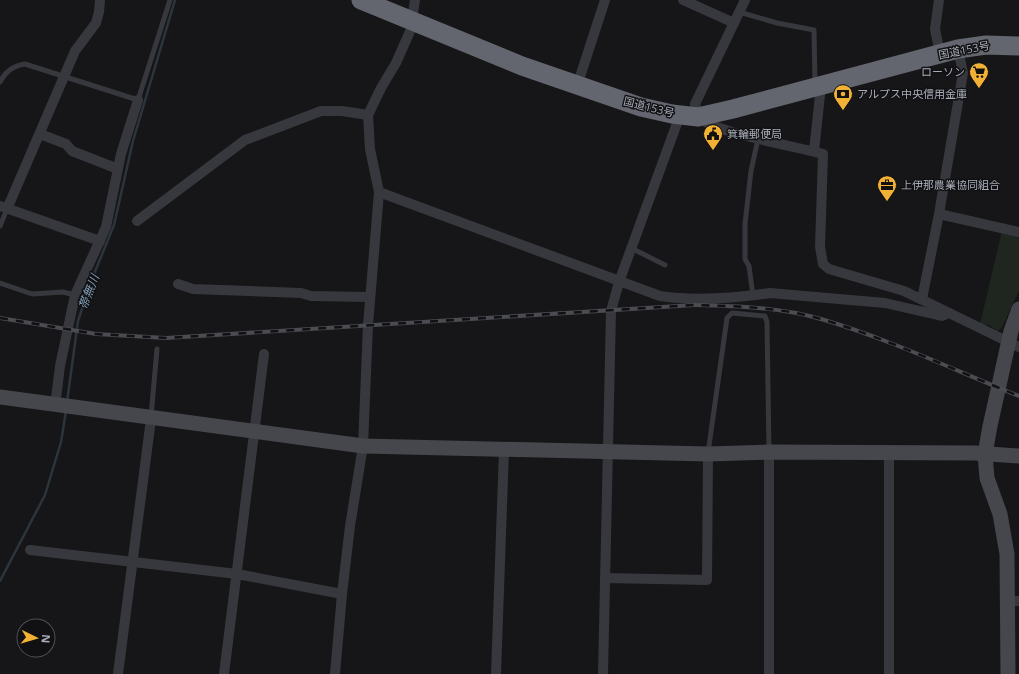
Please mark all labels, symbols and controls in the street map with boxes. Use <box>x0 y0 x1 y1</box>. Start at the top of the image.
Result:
street label: 国道153号 <box>937 37 991 62</box>
supermarket icon: ローソン <box>968 61 990 89</box>
place label: ローソン <box>921 64 965 79</box>
bank icon: アルプス中央信用金庫 <box>832 83 854 111</box>
place label: アルプス中央信用金庫 <box>857 86 967 101</box>
street label: 国道153号 <box>622 93 676 120</box>
public building icon: 箕輪郵便局 <box>702 123 724 151</box>
place label: 箕輪郵便局 <box>727 126 782 141</box>
office icon: 上伊那農業協同組合 <box>876 174 898 202</box>
place label: 上伊那農業協同組合 <box>901 177 1000 192</box>
water label: 帯無川 <box>74 270 104 312</box>
north arrow <box>16 618 56 658</box>
text: N <box>39 634 54 644</box>

